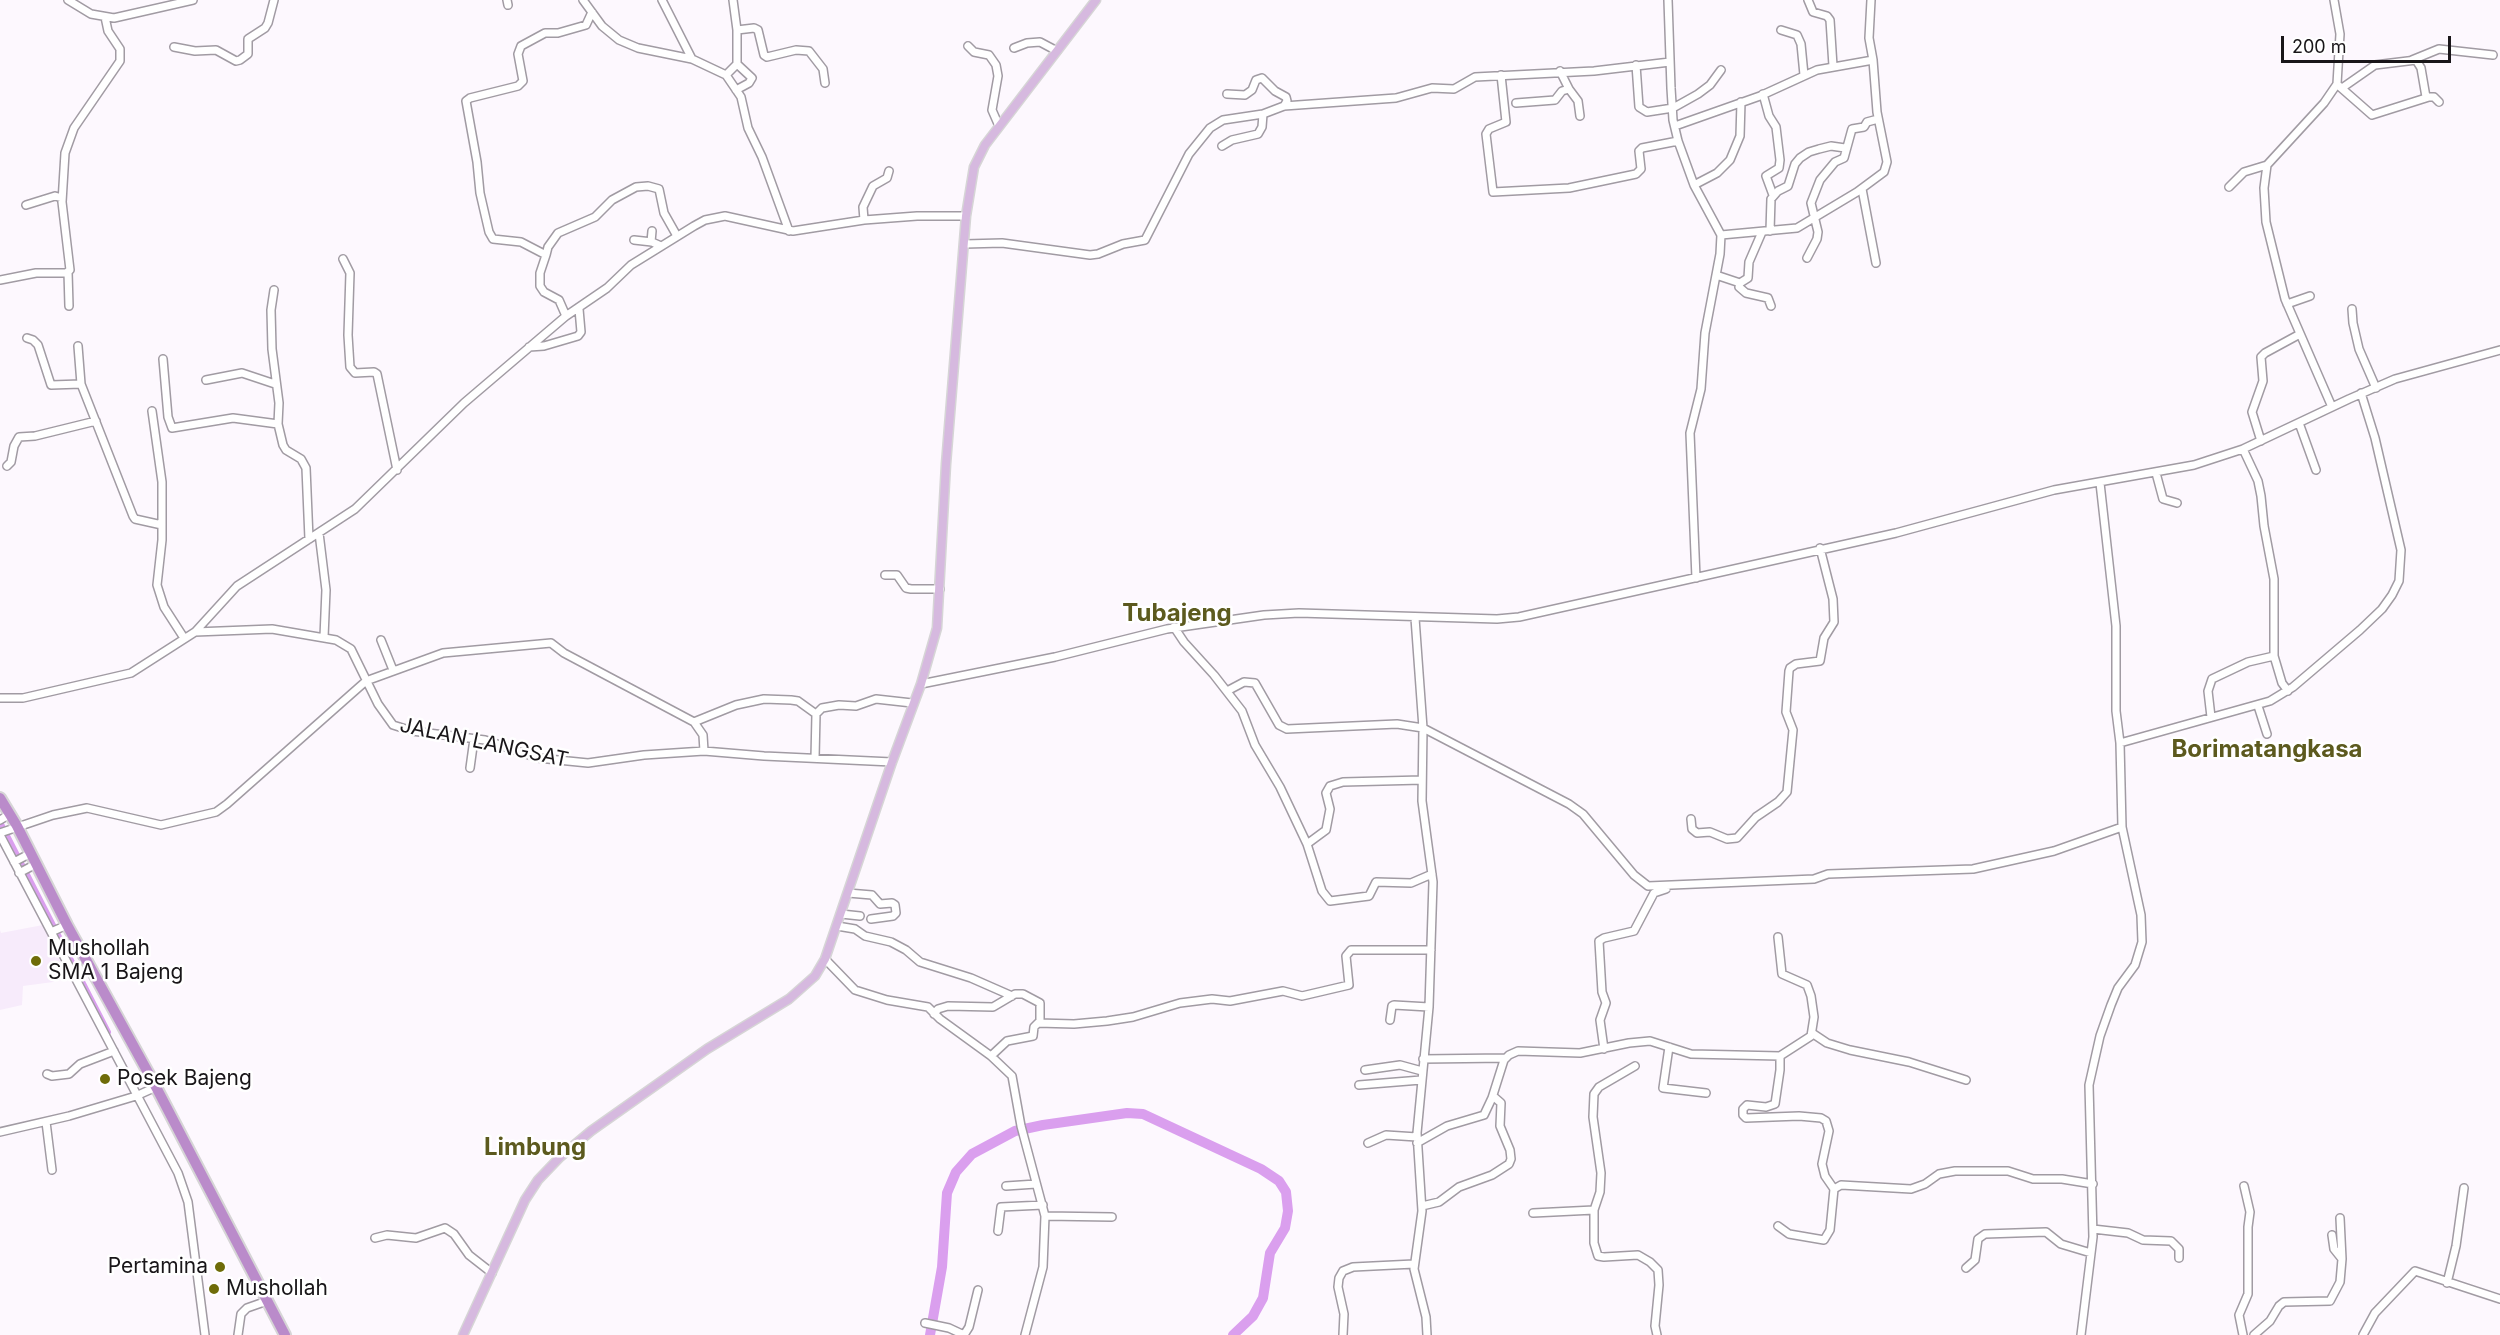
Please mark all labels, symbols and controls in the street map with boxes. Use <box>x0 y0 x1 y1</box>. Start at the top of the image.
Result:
scale bar <box>2284 24 2454 62</box>
text: 200 m <box>2292 36 2347 57</box>
district label: Tubajeng <box>1122 600 1232 628</box>
street label: JALAN LANGSAT <box>397 713 571 773</box>
district label: Borimatangkasa <box>2171 736 2363 764</box>
place label: Mushollah SMA 1 Bajeng <box>48 936 183 986</box>
marker: Mushollah SMA 1 Bajeng <box>29 954 43 968</box>
place label: Posek Bajeng <box>117 1066 252 1092</box>
marker: Posek Bajeng <box>98 1072 112 1086</box>
district label: Limbung <box>484 1134 586 1162</box>
place label: Pertamina <box>108 1254 208 1280</box>
marker: Pertamina <box>213 1260 227 1274</box>
place label: Mushollah <box>226 1276 328 1302</box>
marker: Mushollah <box>207 1282 221 1296</box>

